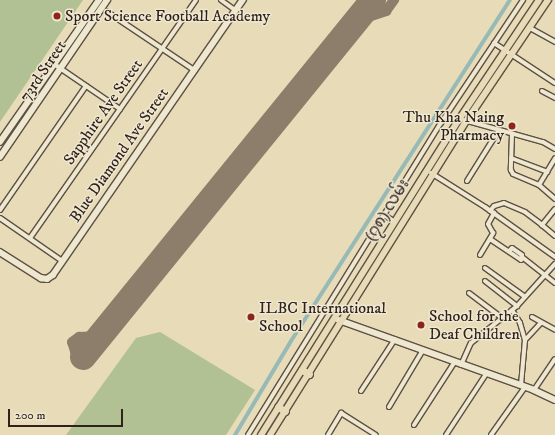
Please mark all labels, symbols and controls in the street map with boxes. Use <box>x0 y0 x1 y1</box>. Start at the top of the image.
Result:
place label: Sport Science Football Academy <box>65 6 270 26</box>
marker: Sport Science Football Academy <box>52 11 62 21</box>
street label: 73rd Street <box>16 37 70 105</box>
street label: Sapphire Ave Street <box>59 56 147 168</box>
street label: Blue Diamond Ave Street <box>65 84 173 226</box>
place label: Thu Kha Naing Pharmacy <box>403 107 504 145</box>
marker: Thu Kha Naing Pharmacy <box>507 121 517 131</box>
street label: (၇၈) လမ်း <box>361 176 413 244</box>
place label: ILBC International School <box>259 298 386 336</box>
place label: School for the Deaf Children <box>429 306 520 344</box>
marker: ILBC International School <box>246 312 256 322</box>
marker: School for the Deaf Children <box>416 320 426 330</box>
scale bar <box>10 401 125 427</box>
text: 200 m <box>15 408 45 423</box>

